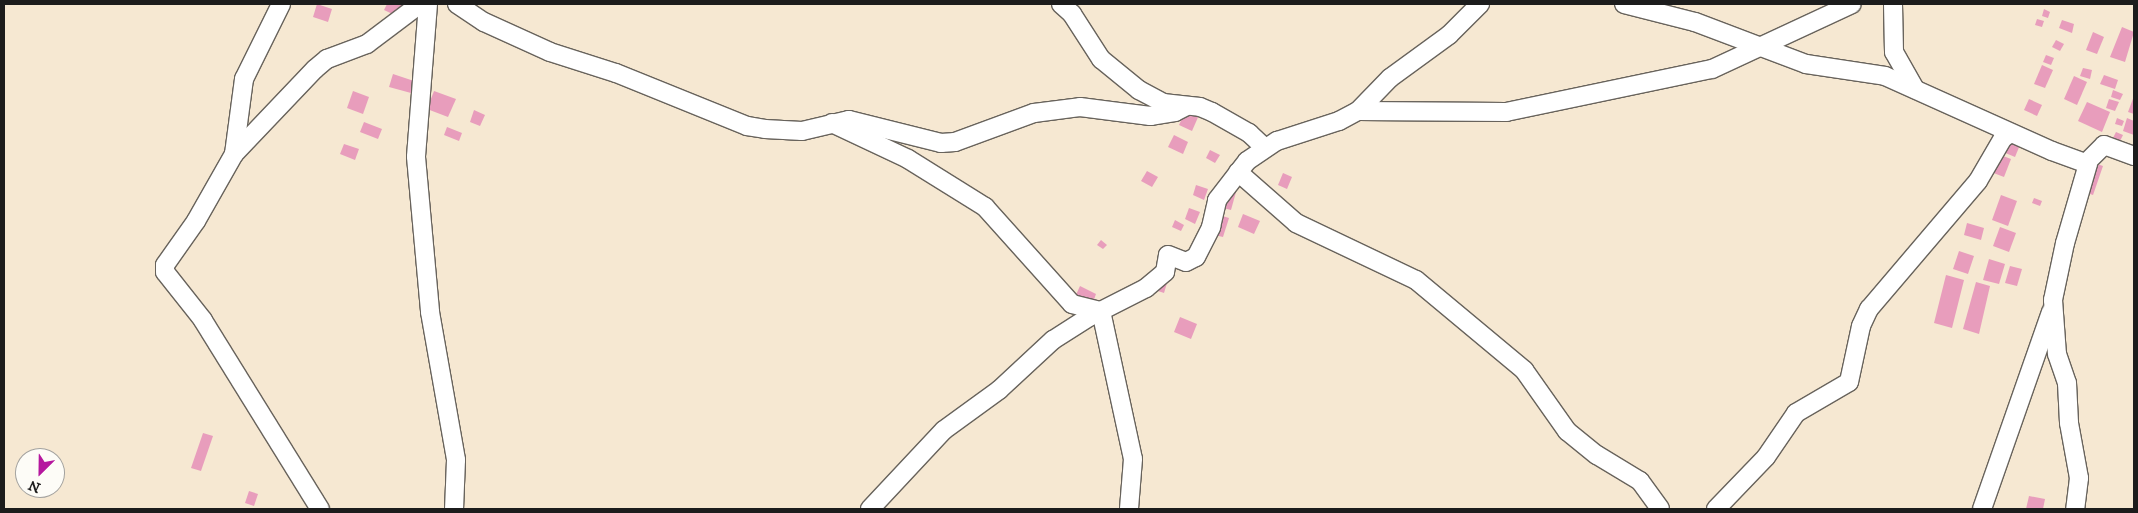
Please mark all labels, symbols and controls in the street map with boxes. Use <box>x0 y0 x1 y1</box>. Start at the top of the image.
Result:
north arrow <box>15 448 65 498</box>
text: N <box>26 475 43 496</box>

